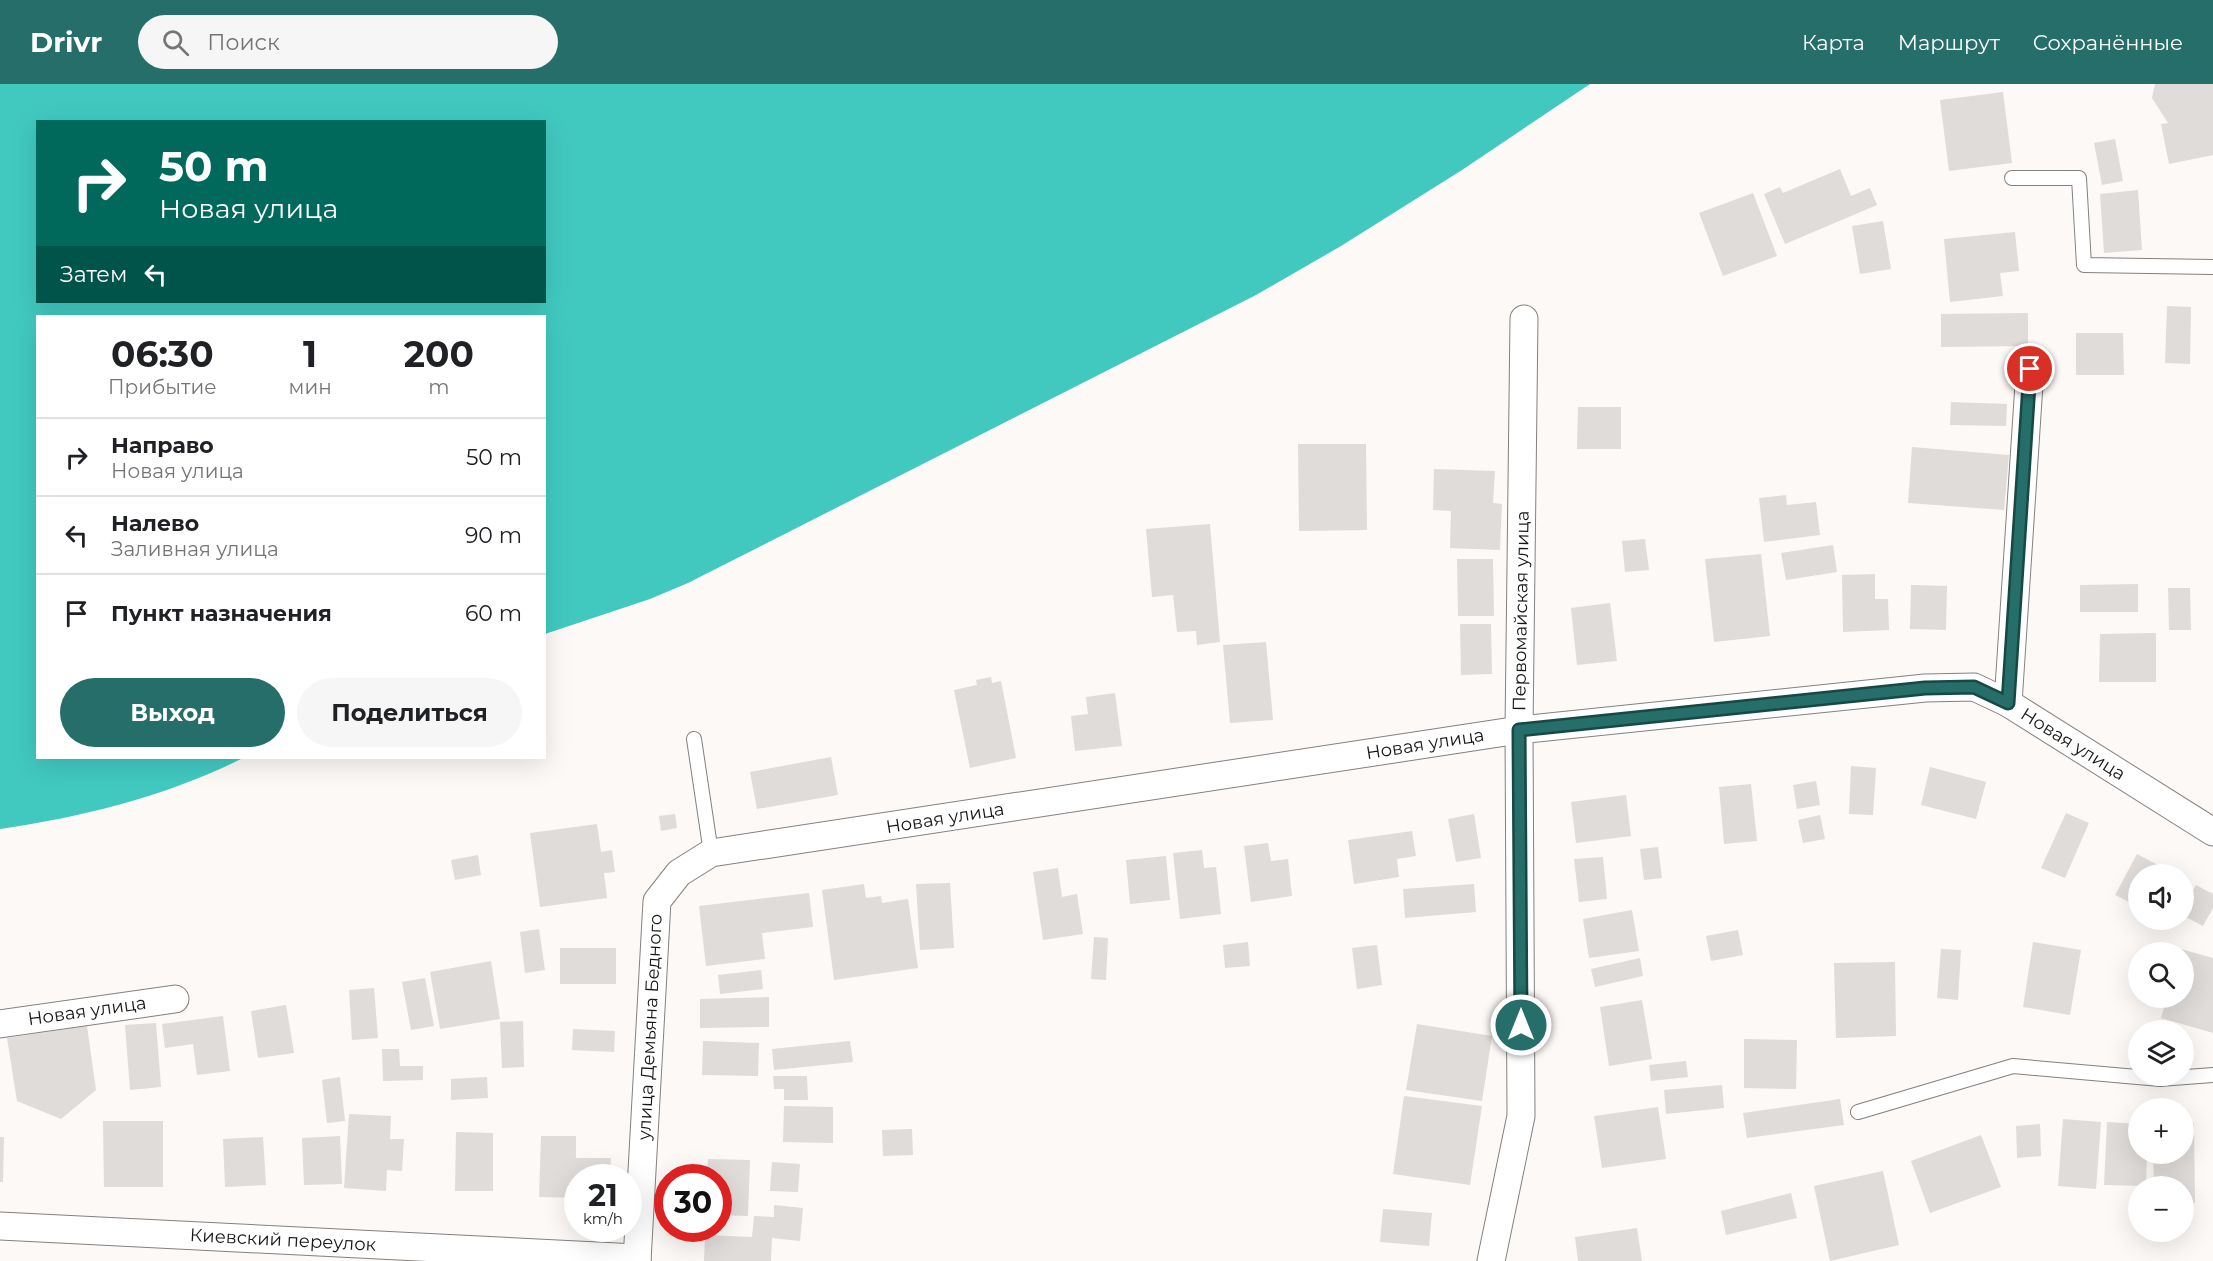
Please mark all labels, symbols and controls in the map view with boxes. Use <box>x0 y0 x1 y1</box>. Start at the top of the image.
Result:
search box <box>138 15 558 69</box>
text: Drivr <box>30 25 102 59</box>
icon: search <box>159 26 192 59</box>
text: Поиск <box>207 29 280 56</box>
text: Карта <box>1802 30 1865 55</box>
text: Маршрут <box>1898 30 2000 55</box>
text: Сохранённые <box>2033 30 2183 55</box>
text: 50 m <box>159 140 268 192</box>
icon: right <box>60 144 138 222</box>
text: Новая улица <box>159 192 338 225</box>
icon: left <box>139 258 172 291</box>
text: Затем <box>60 261 127 288</box>
text: 06:30 <box>111 332 214 376</box>
text: 1 <box>303 332 317 376</box>
text: 200 <box>404 332 474 376</box>
pin <box>2004 343 2055 394</box>
icon: arrive <box>2013 352 2046 385</box>
text: Прибытие <box>108 375 217 399</box>
text: мин <box>289 375 332 399</box>
text: m <box>428 375 449 399</box>
text: Направо <box>111 432 214 459</box>
icon: right <box>60 441 93 474</box>
text: 50 m <box>466 444 522 471</box>
text: Новая улица <box>111 459 244 483</box>
text: Налево <box>111 510 199 537</box>
street label: Первомайская улица <box>1508 511 1534 711</box>
icon: left <box>60 519 93 552</box>
text: 90 m <box>465 522 522 549</box>
text: Заливная улица <box>111 537 279 561</box>
icon: arrive <box>60 597 93 630</box>
text: Пункт назначения <box>111 600 332 627</box>
text: 60 m <box>465 600 522 627</box>
button: Выход <box>60 678 285 747</box>
button: Поделиться <box>297 678 522 747</box>
street label: Новая улица <box>2017 703 2129 785</box>
street label: Новая улица <box>1364 724 1486 764</box>
street label: Новая улица <box>884 798 1006 838</box>
map controls <box>2128 864 2194 1242</box>
button: sound <box>2128 864 2194 930</box>
street label: улица Демьяна Бедного <box>633 913 667 1142</box>
button: search <box>2128 942 2194 1008</box>
street label: Новая улица <box>26 992 148 1030</box>
position arrow <box>1489 993 1553 1057</box>
button: layers <box>2128 1020 2194 1086</box>
button: + <box>2128 1098 2194 1164</box>
speed limit sign: 30 <box>654 1164 732 1242</box>
button: − <box>2128 1176 2194 1242</box>
text: 21 <box>588 1177 618 1214</box>
text: km/h <box>583 1209 623 1228</box>
street label: Киевский переулок <box>189 1224 377 1256</box>

